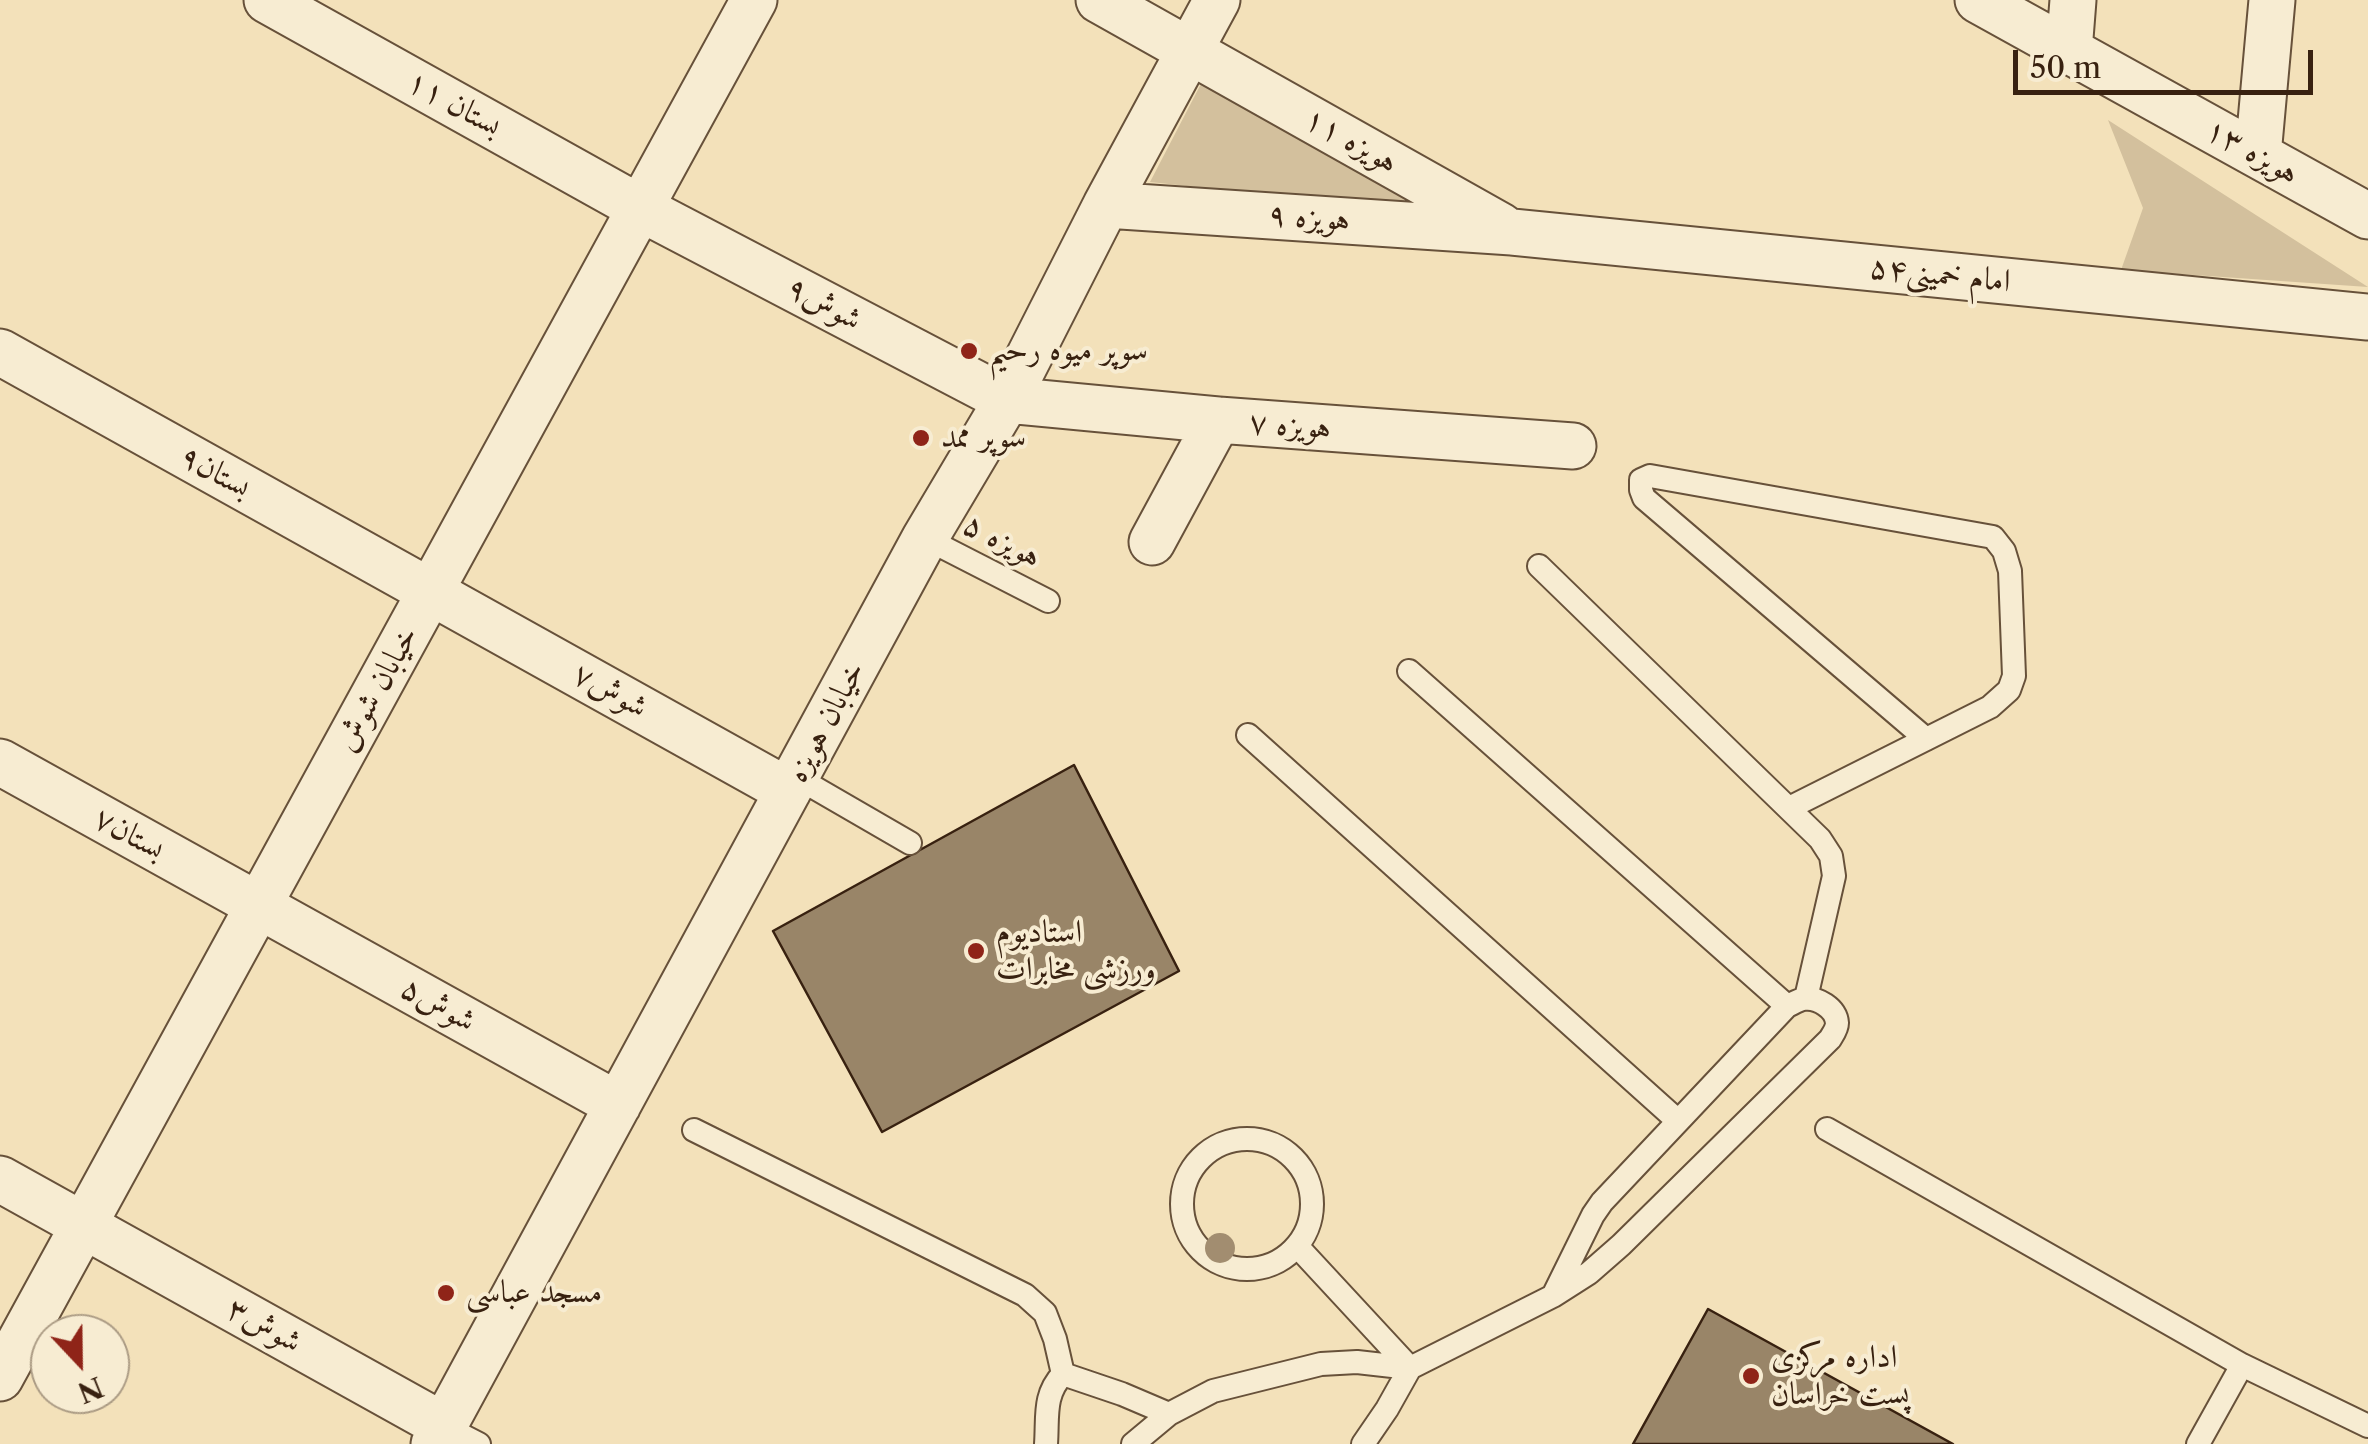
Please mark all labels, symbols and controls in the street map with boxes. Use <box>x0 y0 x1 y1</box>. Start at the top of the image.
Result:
scale bar <box>2018 30 2318 92</box>
text: 50 m <box>2030 49 2101 86</box>
street label: بستان ۱۱ <box>400 62 508 146</box>
street label: هویزه ۱۱ <box>1297 100 1405 182</box>
street label: هویزه ۱۳ <box>2198 111 2306 193</box>
street label: هویزه ۹ <box>1267 196 1351 240</box>
street label: امام خمینی۵۴ <box>1868 249 2012 301</box>
street label: شوش۹ <box>780 268 868 340</box>
place label: سوپر میوه رحیم <box>989 332 1148 370</box>
marker: سوپر میوه رحیم <box>958 340 980 362</box>
street label: هویزه ۷ <box>1248 404 1332 448</box>
place label: سوپر ممد <box>941 419 1026 457</box>
marker: سوپر ممد <box>910 427 932 449</box>
street label: بستان۹ <box>173 437 257 507</box>
street label: هویزه ۵ <box>957 505 1047 577</box>
street label: خیابان شوش <box>327 620 427 758</box>
street label: شوش۷ <box>566 655 654 727</box>
street label: خیابان هویزه <box>778 655 874 789</box>
street label: بستان۷ <box>87 799 171 869</box>
place label: استادیوم ورزشی مخابرات <box>996 914 1156 989</box>
marker: استادیوم ورزشی مخابرات <box>965 940 987 962</box>
street label: شوش۵ <box>394 969 482 1041</box>
place label: مسجد عباسی <box>466 1274 602 1312</box>
marker: مسجد عباسی <box>435 1282 457 1304</box>
street label: شوش۳ <box>220 1290 308 1362</box>
north arrow <box>30 1314 130 1414</box>
place label: اداره مرکزی پست خراسان <box>1771 1339 1909 1414</box>
marker: اداره مرکزی پست خراسان <box>1740 1365 1762 1387</box>
text: N <box>73 1370 108 1410</box>

